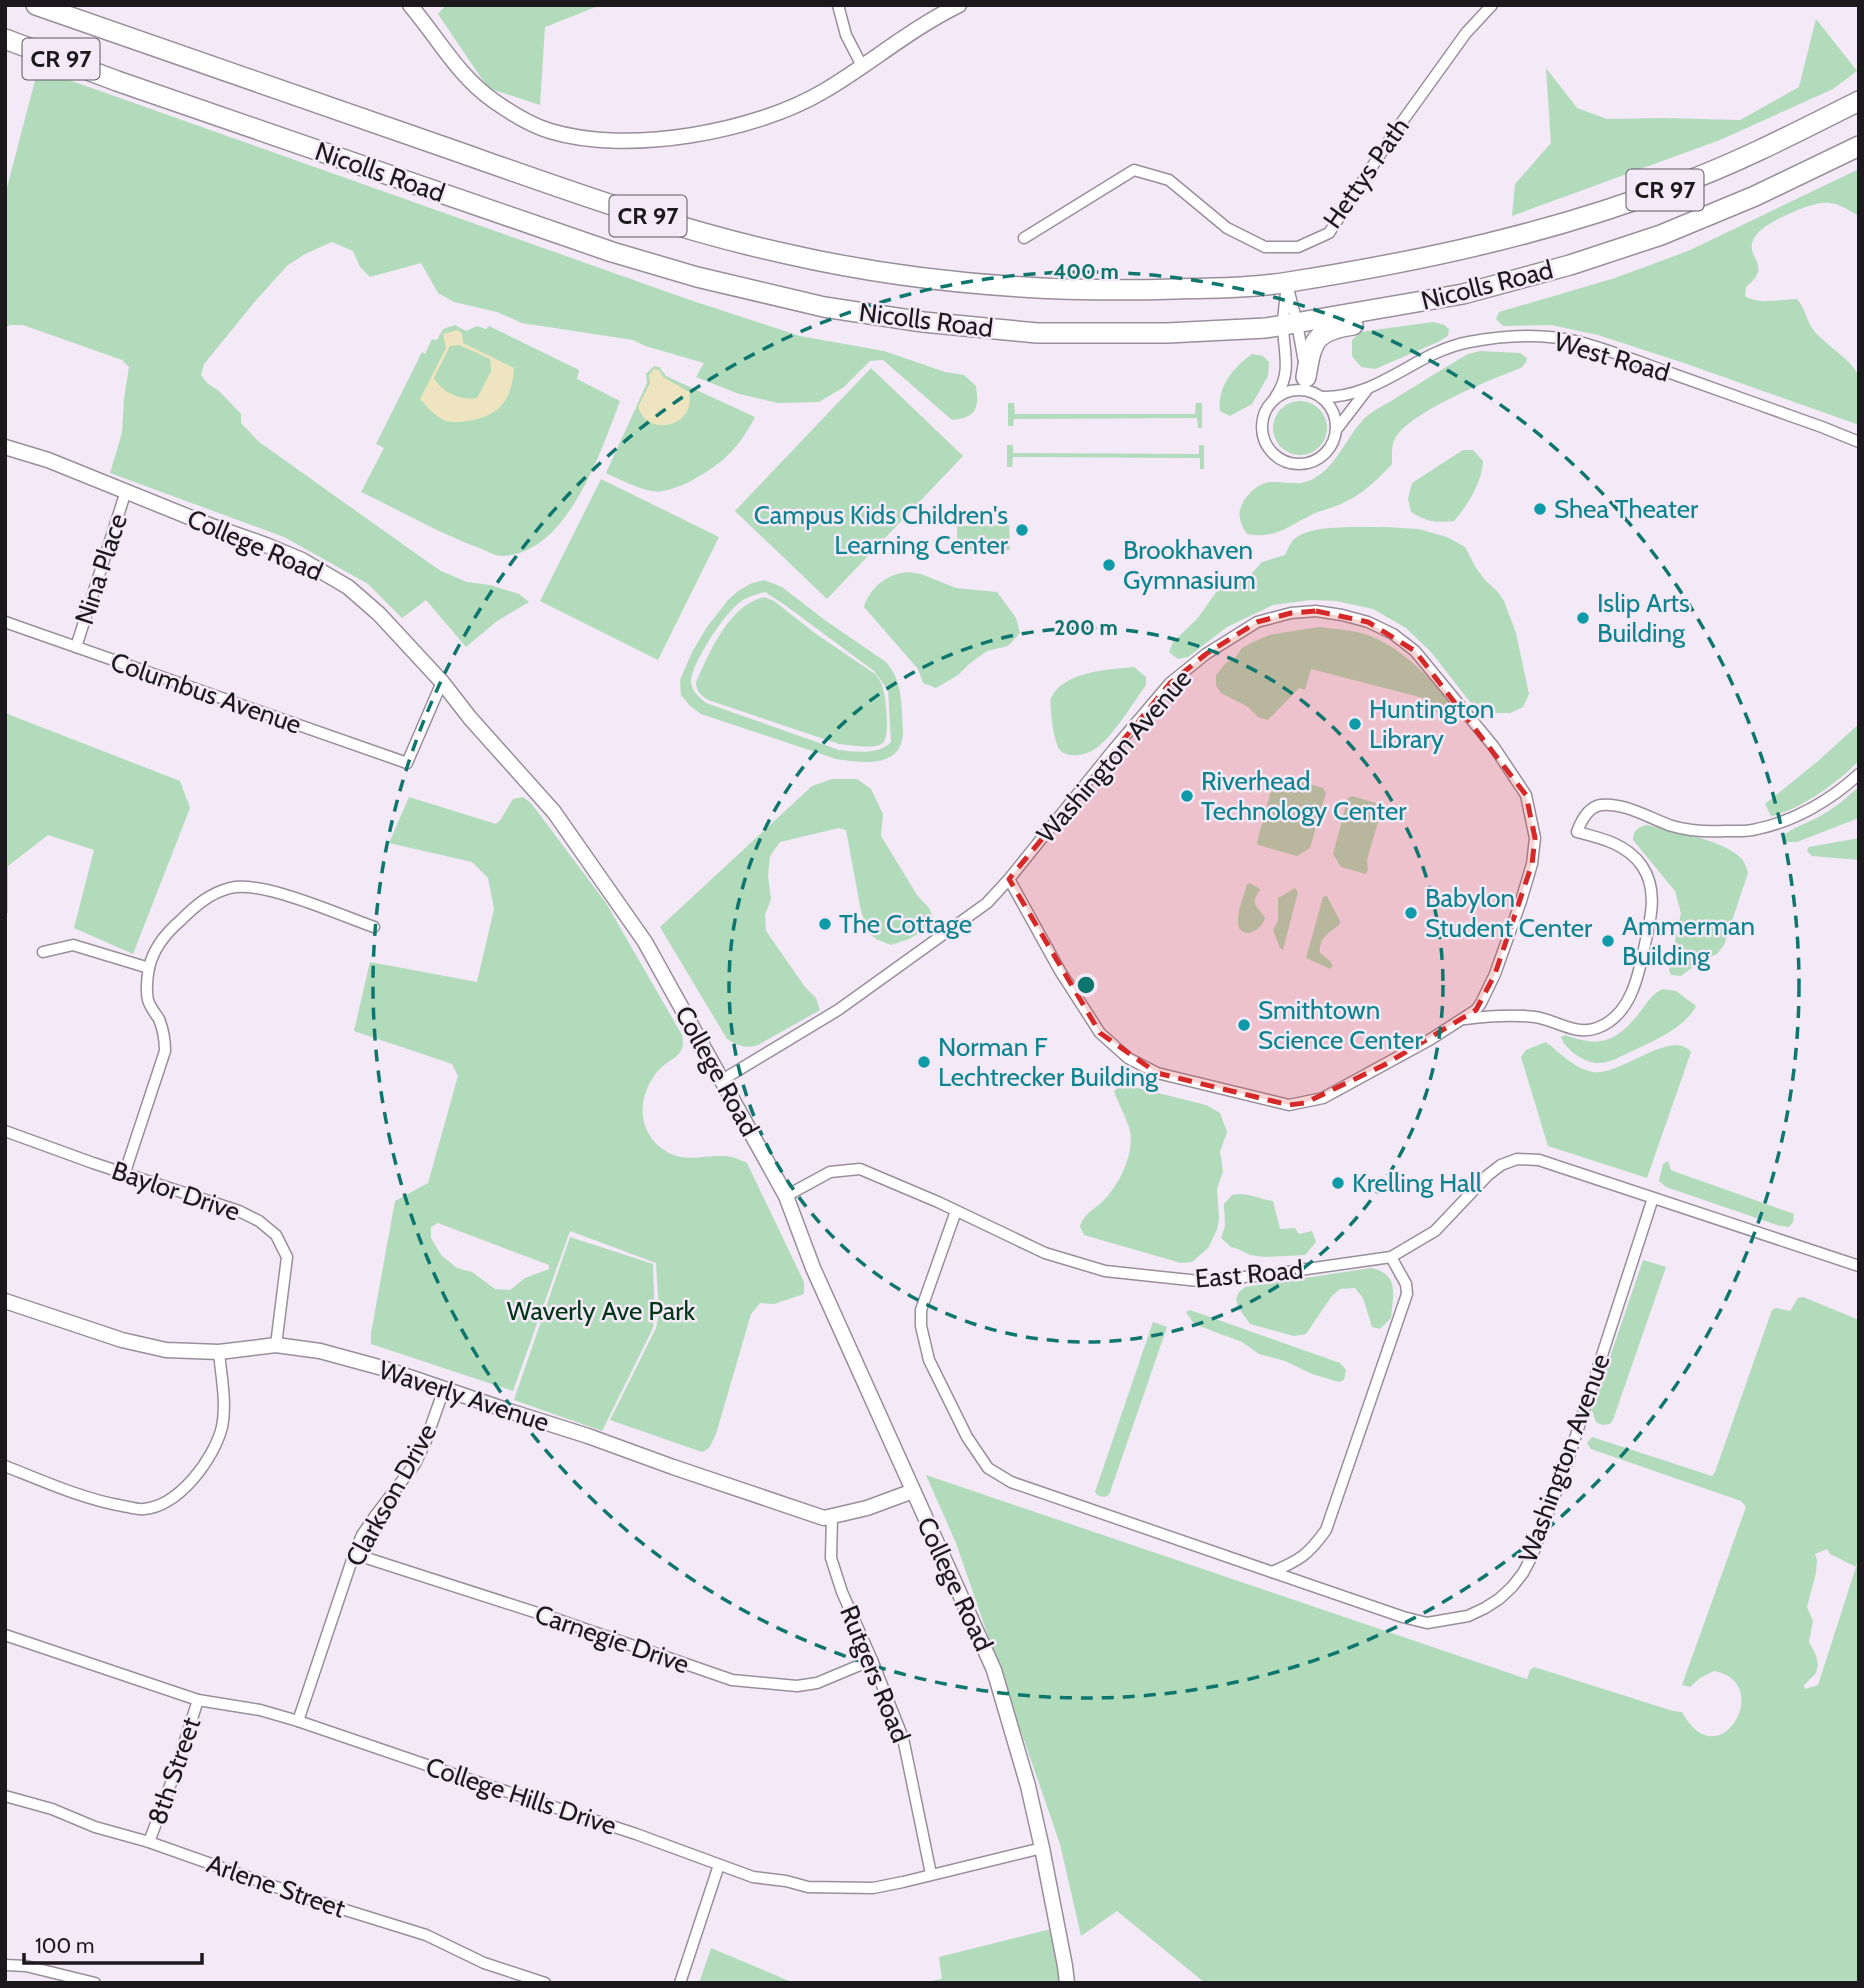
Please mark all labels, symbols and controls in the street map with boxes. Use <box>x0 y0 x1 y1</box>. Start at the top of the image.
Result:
road number: CR 97 <box>22 38 100 80</box>
street label: Hettys Path <box>1316 111 1416 235</box>
street label: Nicolls Road <box>311 135 449 209</box>
road number: CR 97 <box>1626 170 1704 210</box>
road number: CR 97 <box>610 196 686 236</box>
street label: Nicolls Road <box>1418 253 1556 317</box>
text: 400 m <box>1053 259 1119 284</box>
street label: Nicolls Road <box>857 296 995 344</box>
street label: West Road <box>1551 325 1673 389</box>
place label: Shea Theater <box>1554 493 1699 525</box>
place label: Campus Kids Children's Learning Center <box>754 499 1009 561</box>
marker: Shea Theater <box>1532 501 1548 517</box>
street label: College Road <box>183 502 327 588</box>
street label: Nina Place <box>68 509 134 629</box>
marker: Campus Kids Children's Learning Center <box>1014 522 1030 538</box>
place label: Brookhaven Gymnasium <box>1123 534 1256 596</box>
marker: Brookhaven Gymnasium <box>1101 557 1117 573</box>
place label: Islip Arts Building <box>1597 587 1690 649</box>
marker: Islip Arts Building <box>1575 610 1591 626</box>
text: 200 m <box>1054 615 1118 640</box>
street label: Columbus Avenue <box>106 645 306 741</box>
street label: Washington Avenue <box>1030 663 1198 849</box>
place label: Huntington Library <box>1369 693 1494 755</box>
marker: Huntington Library <box>1347 716 1363 732</box>
place label: Riverhead Technology Center <box>1201 765 1407 827</box>
marker: Riverhead Technology Center <box>1179 788 1195 804</box>
place label: Babylon Student Center <box>1425 882 1593 944</box>
marker: Babylon Student Center <box>1403 905 1419 921</box>
place label: The Cottage <box>839 908 972 940</box>
place label: Ammerman Building <box>1622 910 1755 972</box>
marker: The Cottage <box>817 916 833 932</box>
marker: Ammerman Building <box>1600 933 1616 949</box>
centre of rings <box>1074 973 1098 997</box>
place label: Smithtown Science Center <box>1258 994 1423 1056</box>
street label: College Road <box>668 1000 766 1142</box>
marker: Smithtown Science Center <box>1236 1017 1252 1033</box>
place label: Norman F Lechtrecker Building <box>938 1031 1159 1093</box>
marker: Norman F Lechtrecker Building <box>916 1054 932 1070</box>
street label: Baylor Drive <box>108 1154 244 1228</box>
place label: Krelling Hall <box>1352 1167 1482 1199</box>
marker: Krelling Hall <box>1330 1175 1346 1191</box>
street label: East Road <box>1193 1253 1305 1295</box>
park label: Waverly Ave Park <box>507 1295 695 1327</box>
street label: Washington Avenue <box>1511 1349 1617 1567</box>
street label: Waverly Avenue <box>375 1353 553 1439</box>
street label: Clarkson Drive <box>339 1418 443 1572</box>
street label: College Road <box>910 1512 1000 1656</box>
street label: Carnegie Drive <box>531 1598 693 1680</box>
street label: Rutgers Road <box>833 1601 917 1747</box>
street label: 8th Street <box>141 1713 207 1829</box>
street label: College Hills Drive <box>422 1750 620 1842</box>
street label: Arlene Street <box>203 1847 350 1925</box>
scale bar <box>24 1922 203 1966</box>
text: 100 m <box>35 1933 94 1958</box>

